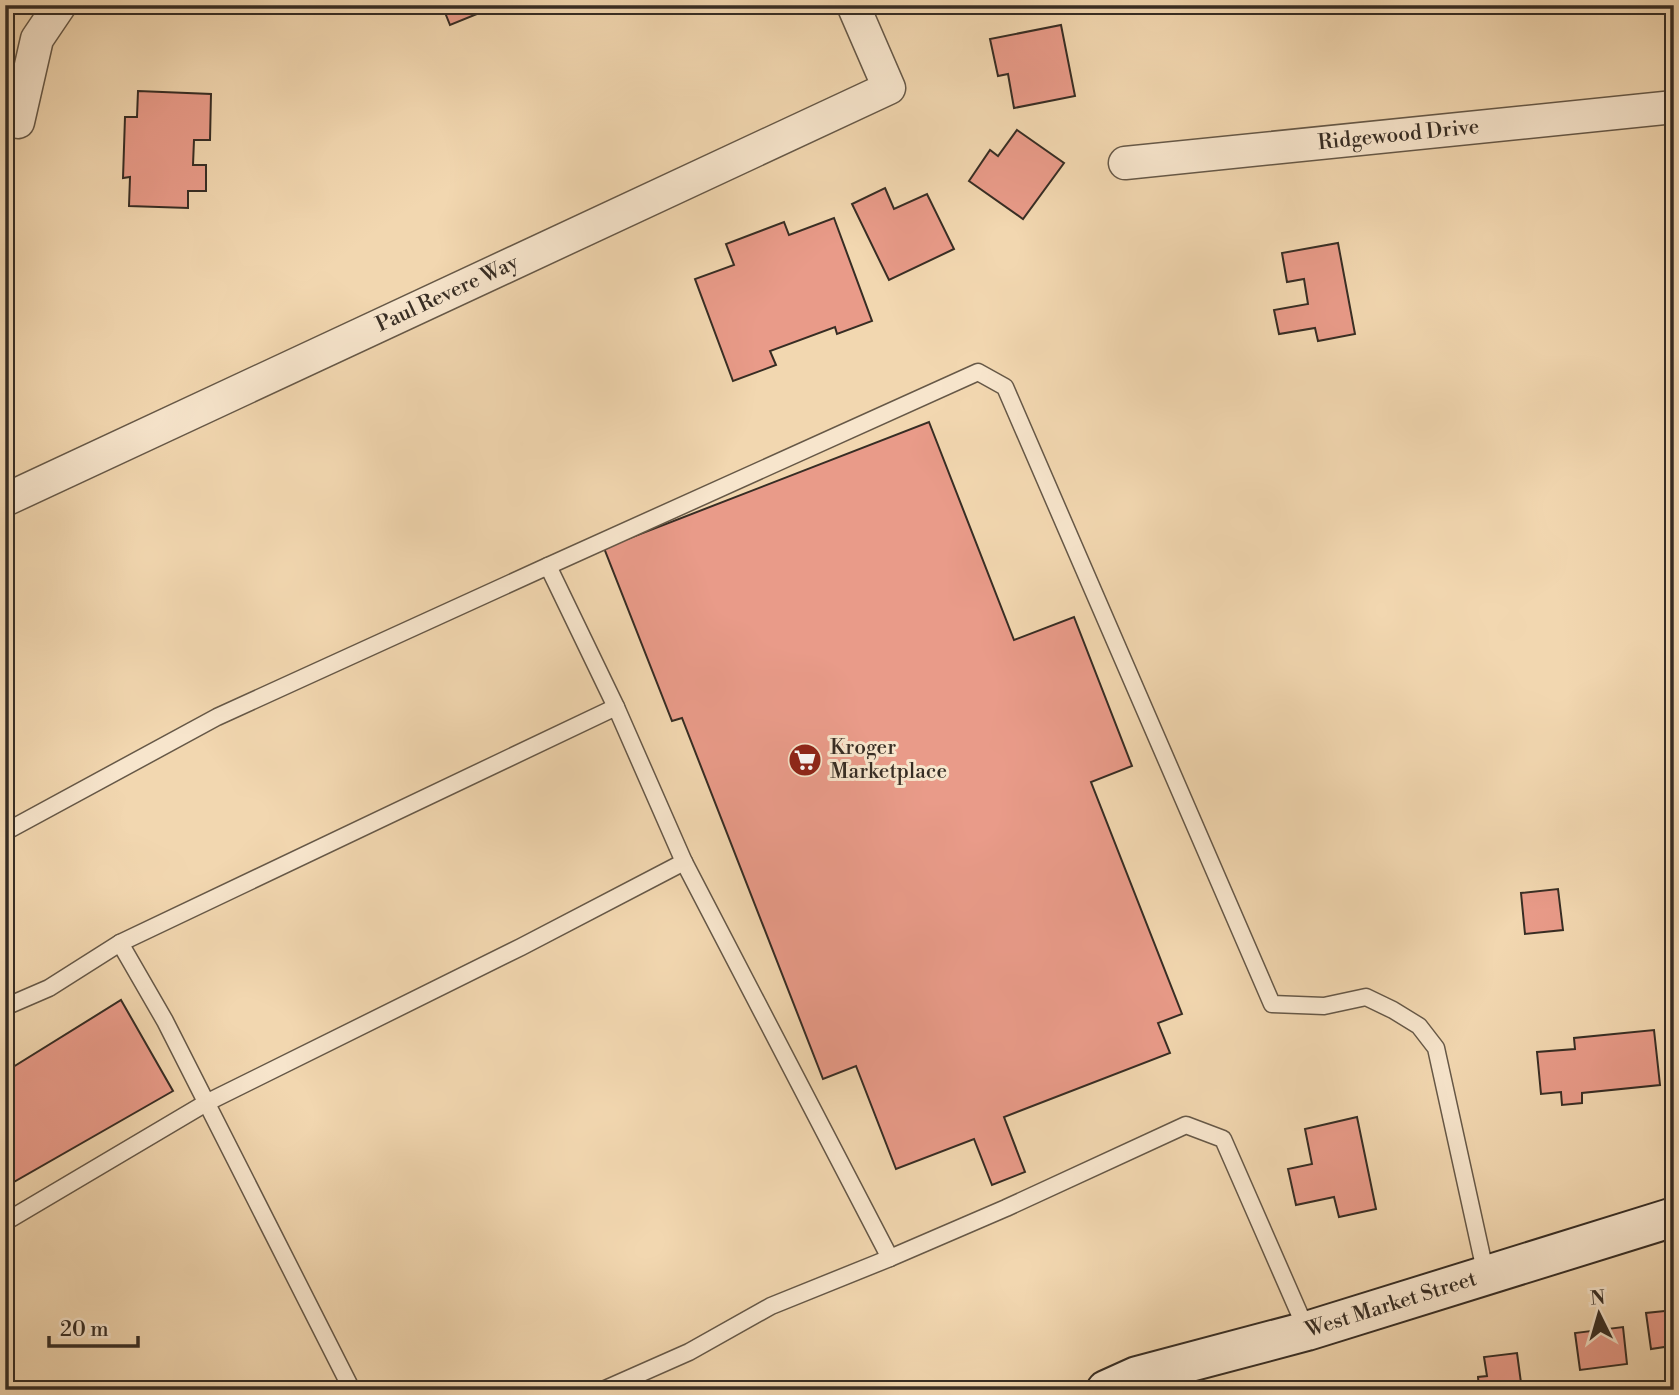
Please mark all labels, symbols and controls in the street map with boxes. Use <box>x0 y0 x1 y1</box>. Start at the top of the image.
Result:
street label: Ridgewood Drive <box>1317 114 1481 156</box>
street label: Paul Revere Way <box>372 249 523 338</box>
place label: Kroger Marketplace <box>830 735 947 785</box>
supermarket icon: Kroger Marketplace <box>786 741 824 779</box>
street label: West Market Street <box>1301 1266 1480 1344</box>
north arrow <box>1564 1280 1634 1350</box>
text: N <box>1589 1285 1606 1311</box>
scale bar <box>49 1304 138 1348</box>
text: 20 m <box>60 1317 109 1343</box>

